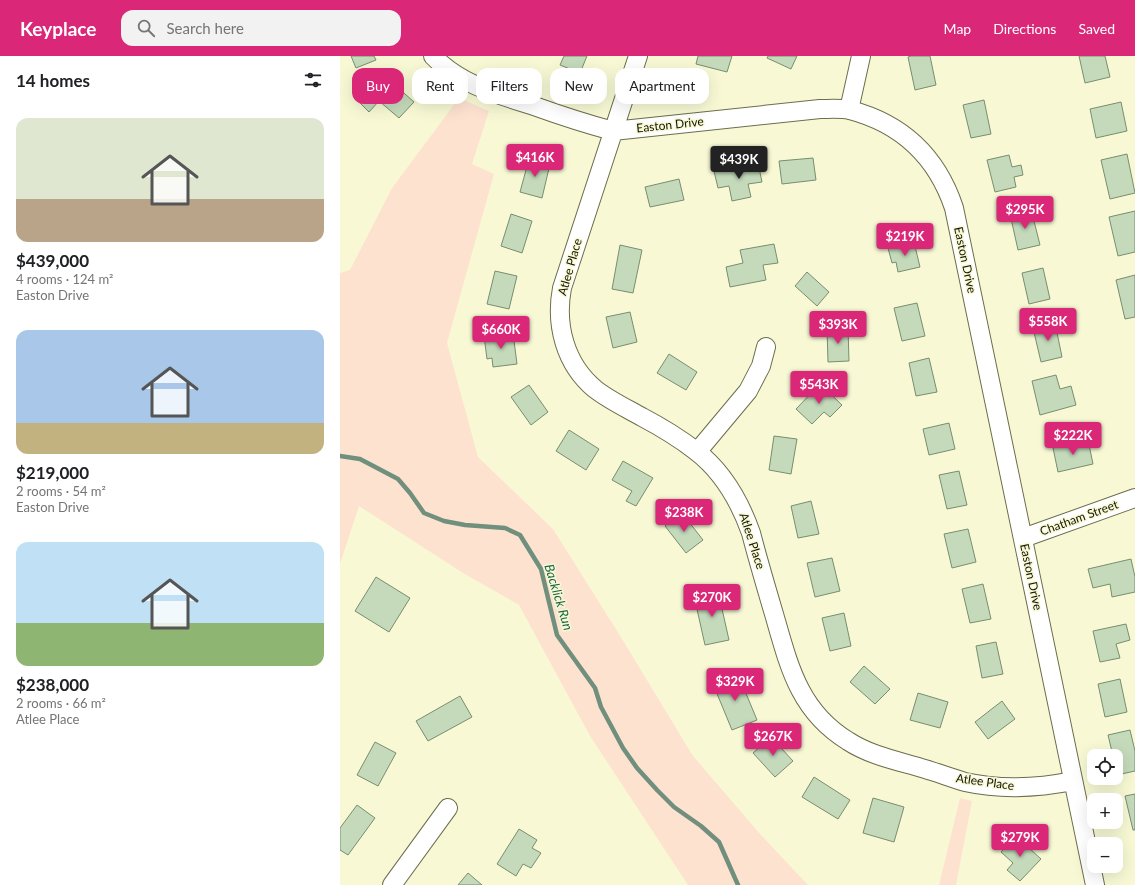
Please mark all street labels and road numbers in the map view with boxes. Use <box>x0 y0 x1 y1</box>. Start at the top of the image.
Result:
street label: Easton Drive <box>636 114 704 135</box>
street label: Easton Drive <box>951 225 980 294</box>
street label: Atlee Place <box>554 237 585 297</box>
street label: Chatham Street <box>1038 496 1121 539</box>
street label: Atlee Place <box>736 511 769 571</box>
street label: Easton Drive <box>1017 542 1046 611</box>
street label: Atlee Place <box>955 770 1015 793</box>

